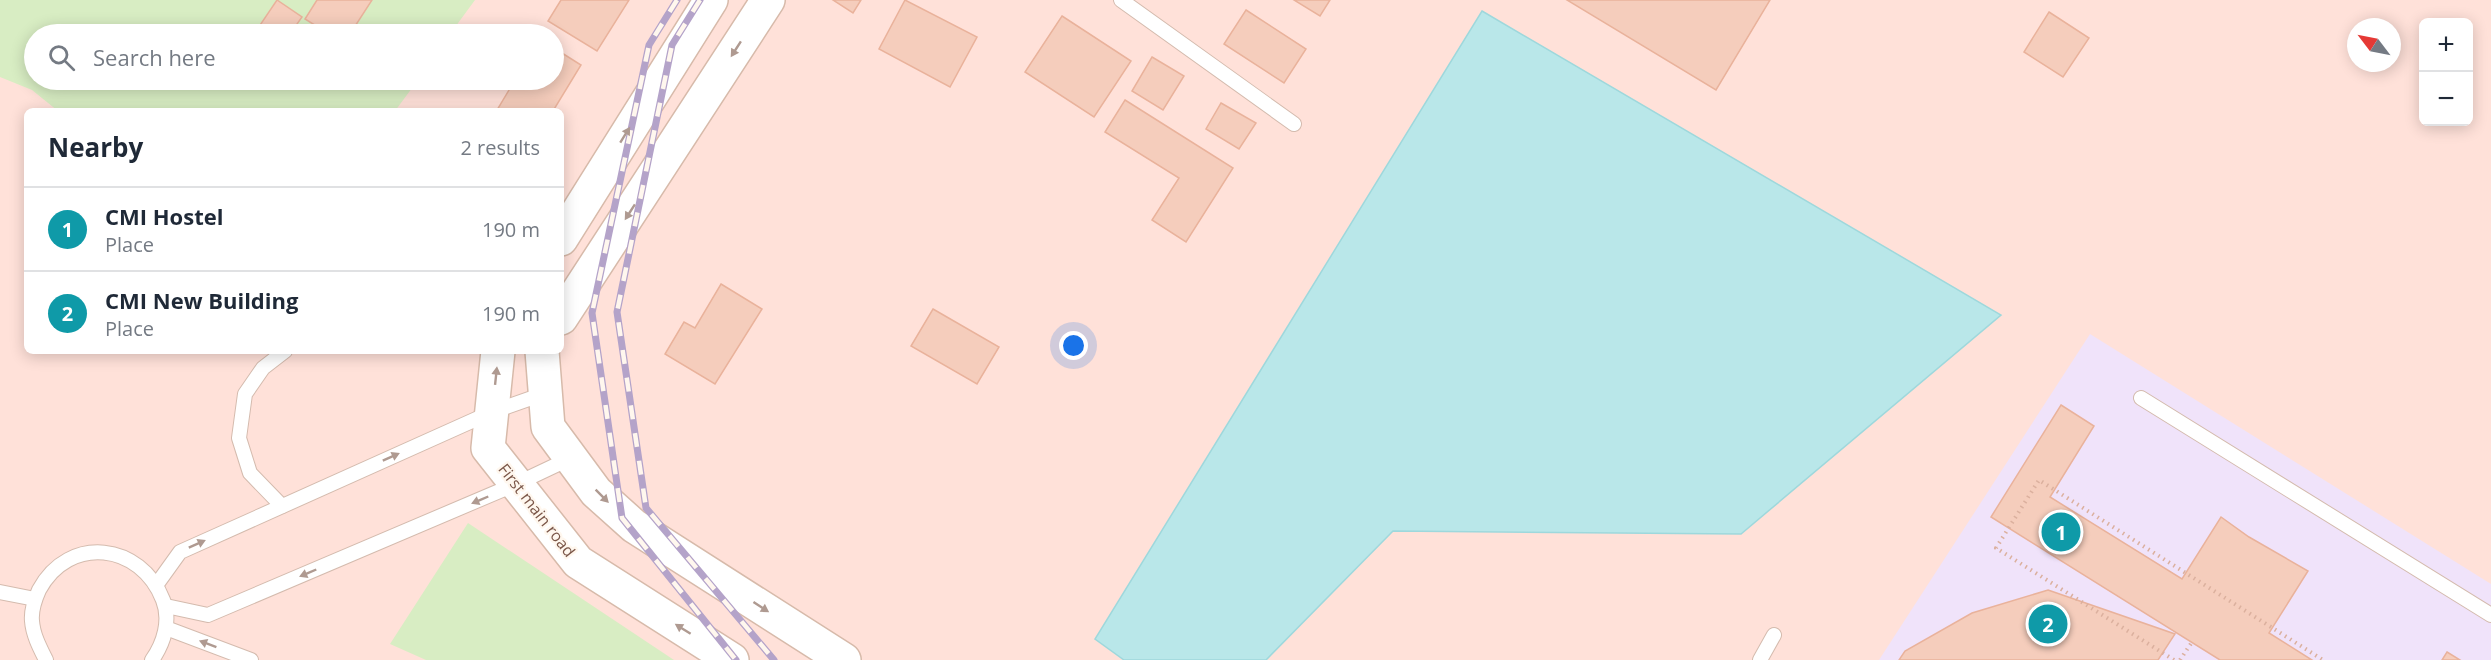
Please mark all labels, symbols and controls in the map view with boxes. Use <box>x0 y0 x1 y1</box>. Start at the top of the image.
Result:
north arrow <box>2347 18 2401 72</box>
map controls <box>2419 18 2473 126</box>
button: + <box>2419 18 2473 72</box>
search box <box>24 24 564 90</box>
icon: search <box>45 41 78 74</box>
one-way arrow <box>731 41 742 57</box>
text: Search here <box>93 42 216 72</box>
button: − <box>2419 72 2473 126</box>
one-way arrow <box>620 127 631 144</box>
text: Nearby <box>48 129 143 165</box>
text: 2 results <box>460 134 540 161</box>
text: CMI Hostel <box>105 201 223 231</box>
one-way arrow <box>624 204 636 220</box>
text: 1 <box>62 216 73 243</box>
text: 190 m <box>482 216 540 243</box>
text: Place <box>105 231 154 258</box>
text: CMI New Building <box>105 285 298 315</box>
text: 2 <box>62 300 73 327</box>
text: 190 m <box>482 300 540 327</box>
text: Place <box>105 315 154 342</box>
your location <box>1059 331 1088 360</box>
one-way arrow <box>491 367 501 386</box>
one-way arrow <box>382 453 399 462</box>
street label: First main road <box>494 459 580 561</box>
one-way arrow <box>594 489 609 503</box>
one-way arrow <box>471 495 488 504</box>
pin: 1 <box>2042 510 2080 554</box>
one-way arrow <box>189 539 207 549</box>
one-way arrow <box>299 569 317 578</box>
one-way arrow <box>753 601 769 612</box>
pin: 2 <box>2028 602 2068 646</box>
one-way arrow <box>675 623 691 634</box>
one-way arrow <box>199 639 217 649</box>

